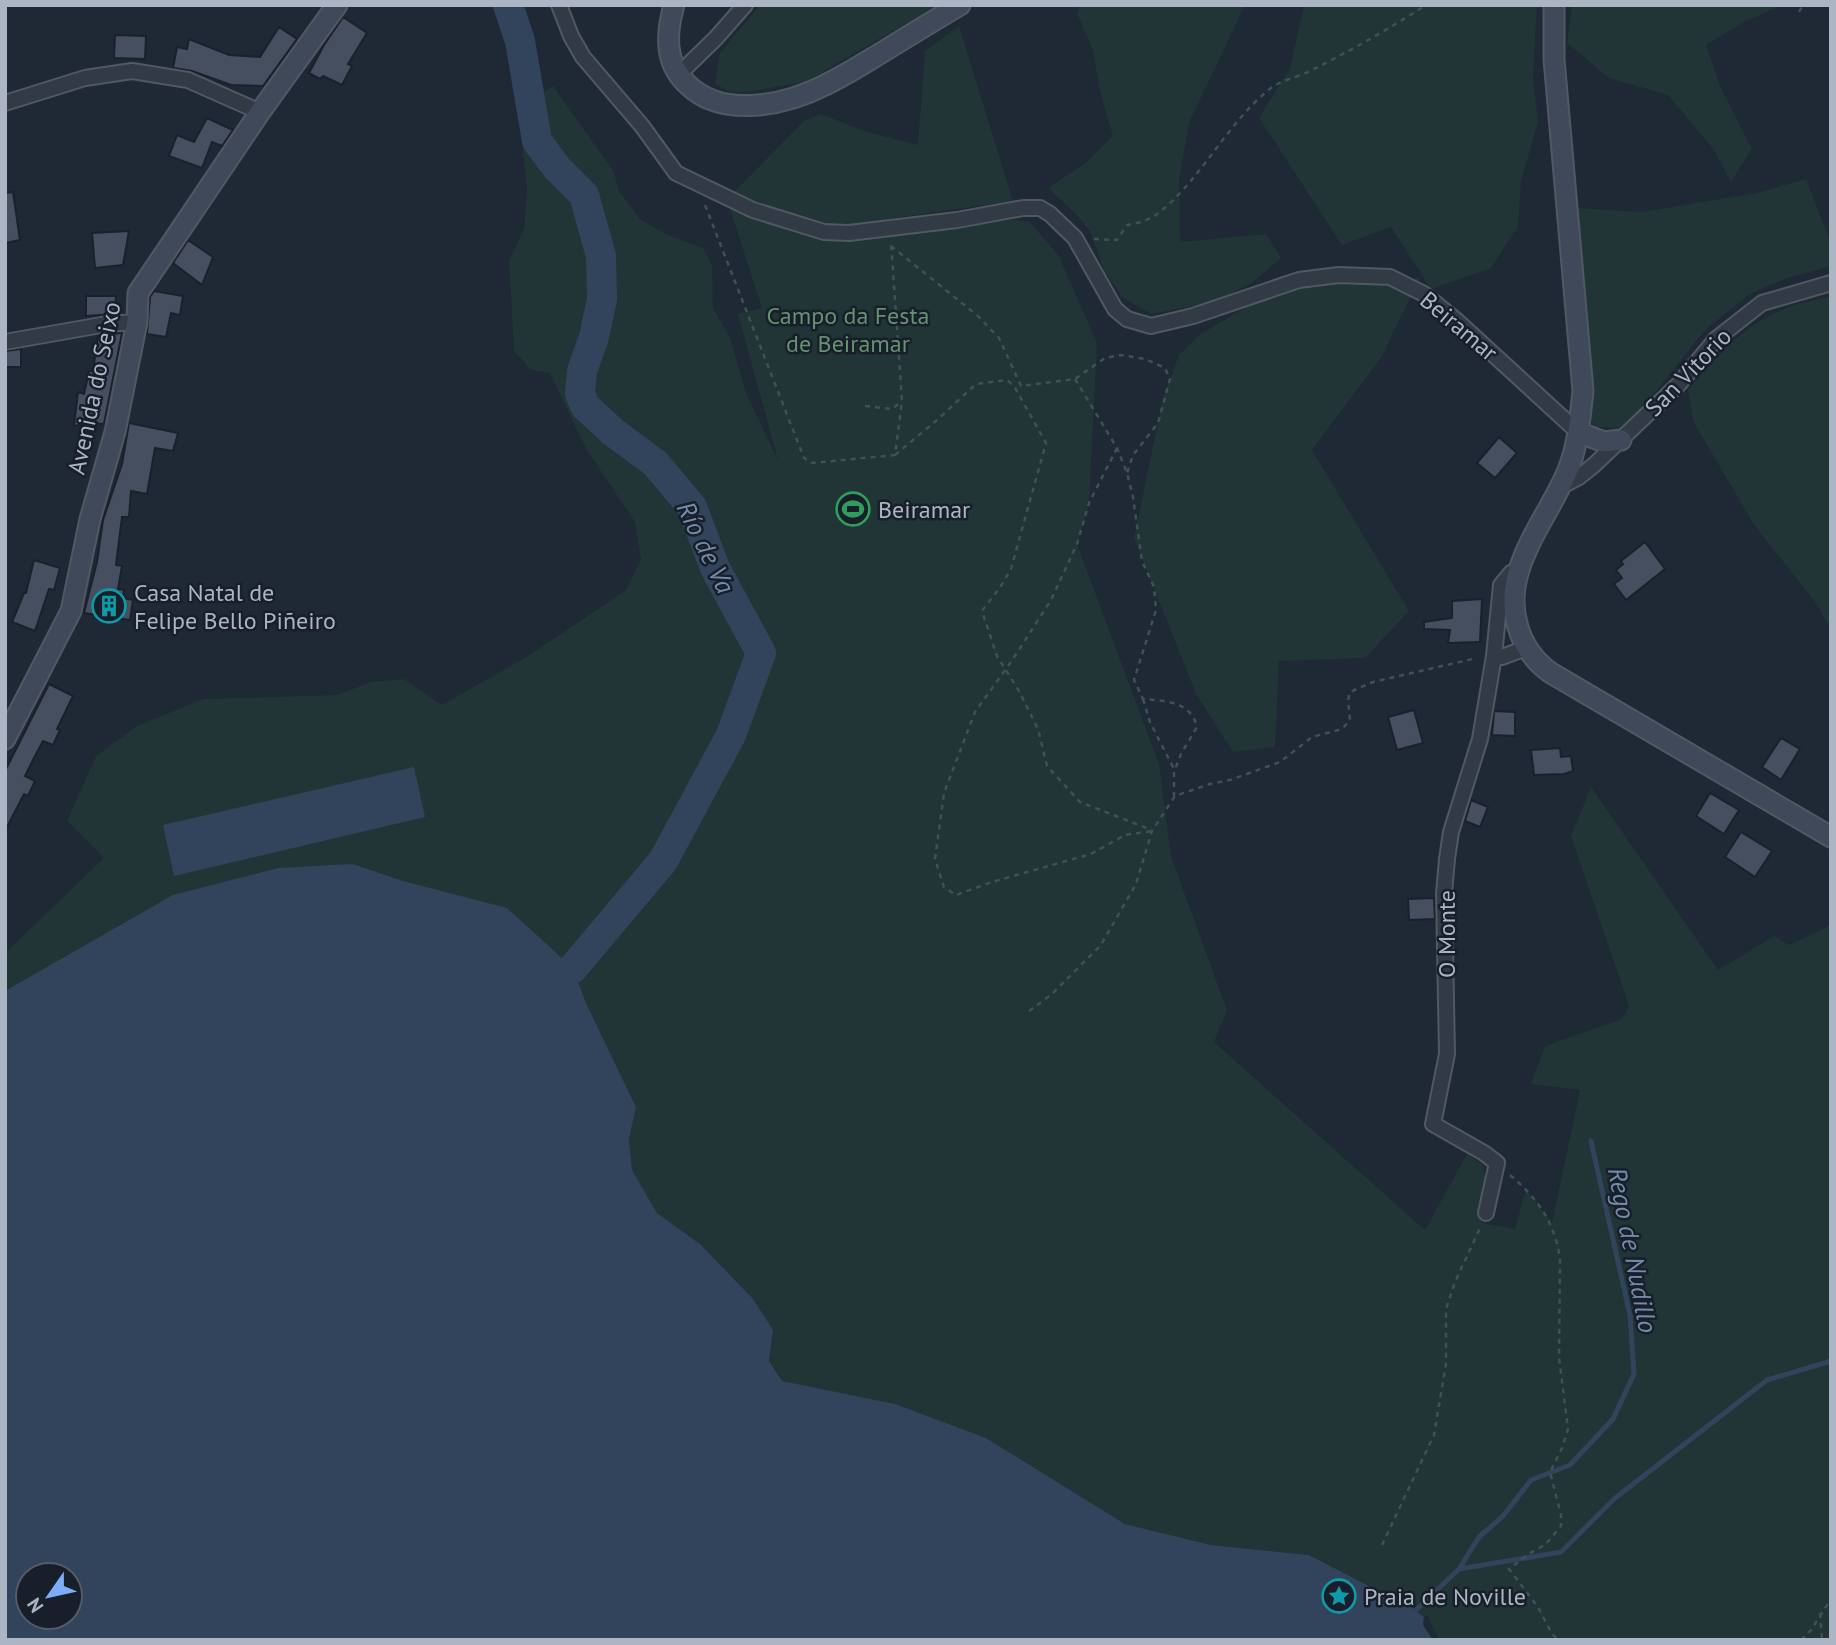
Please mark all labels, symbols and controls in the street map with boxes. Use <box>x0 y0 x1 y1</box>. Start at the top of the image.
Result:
street label: Beiramar <box>1414 284 1504 368</box>
street label: Avenida do Seixo <box>61 299 127 477</box>
park label: Campo da Festa de Beiramar <box>767 300 929 359</box>
street label: San Vitorio <box>1638 321 1738 423</box>
sports icon: Beiramar <box>834 490 872 528</box>
place label: Beiramar <box>878 494 970 525</box>
water label: Río de Va <box>670 496 743 599</box>
place label: Casa Natal de Felipe Bello Piñeiro <box>134 577 336 636</box>
building icon: Casa Natal de Felipe Bello Piñeiro <box>90 587 128 625</box>
street label: O Monte <box>1431 890 1462 978</box>
water label: Rego de Nudillo <box>1601 1164 1665 1336</box>
north arrow <box>14 1561 84 1631</box>
place icon: Praia de Noville <box>1320 1577 1358 1615</box>
place label: Praia de Noville <box>1364 1581 1526 1612</box>
text: N <box>21 1594 48 1617</box>

